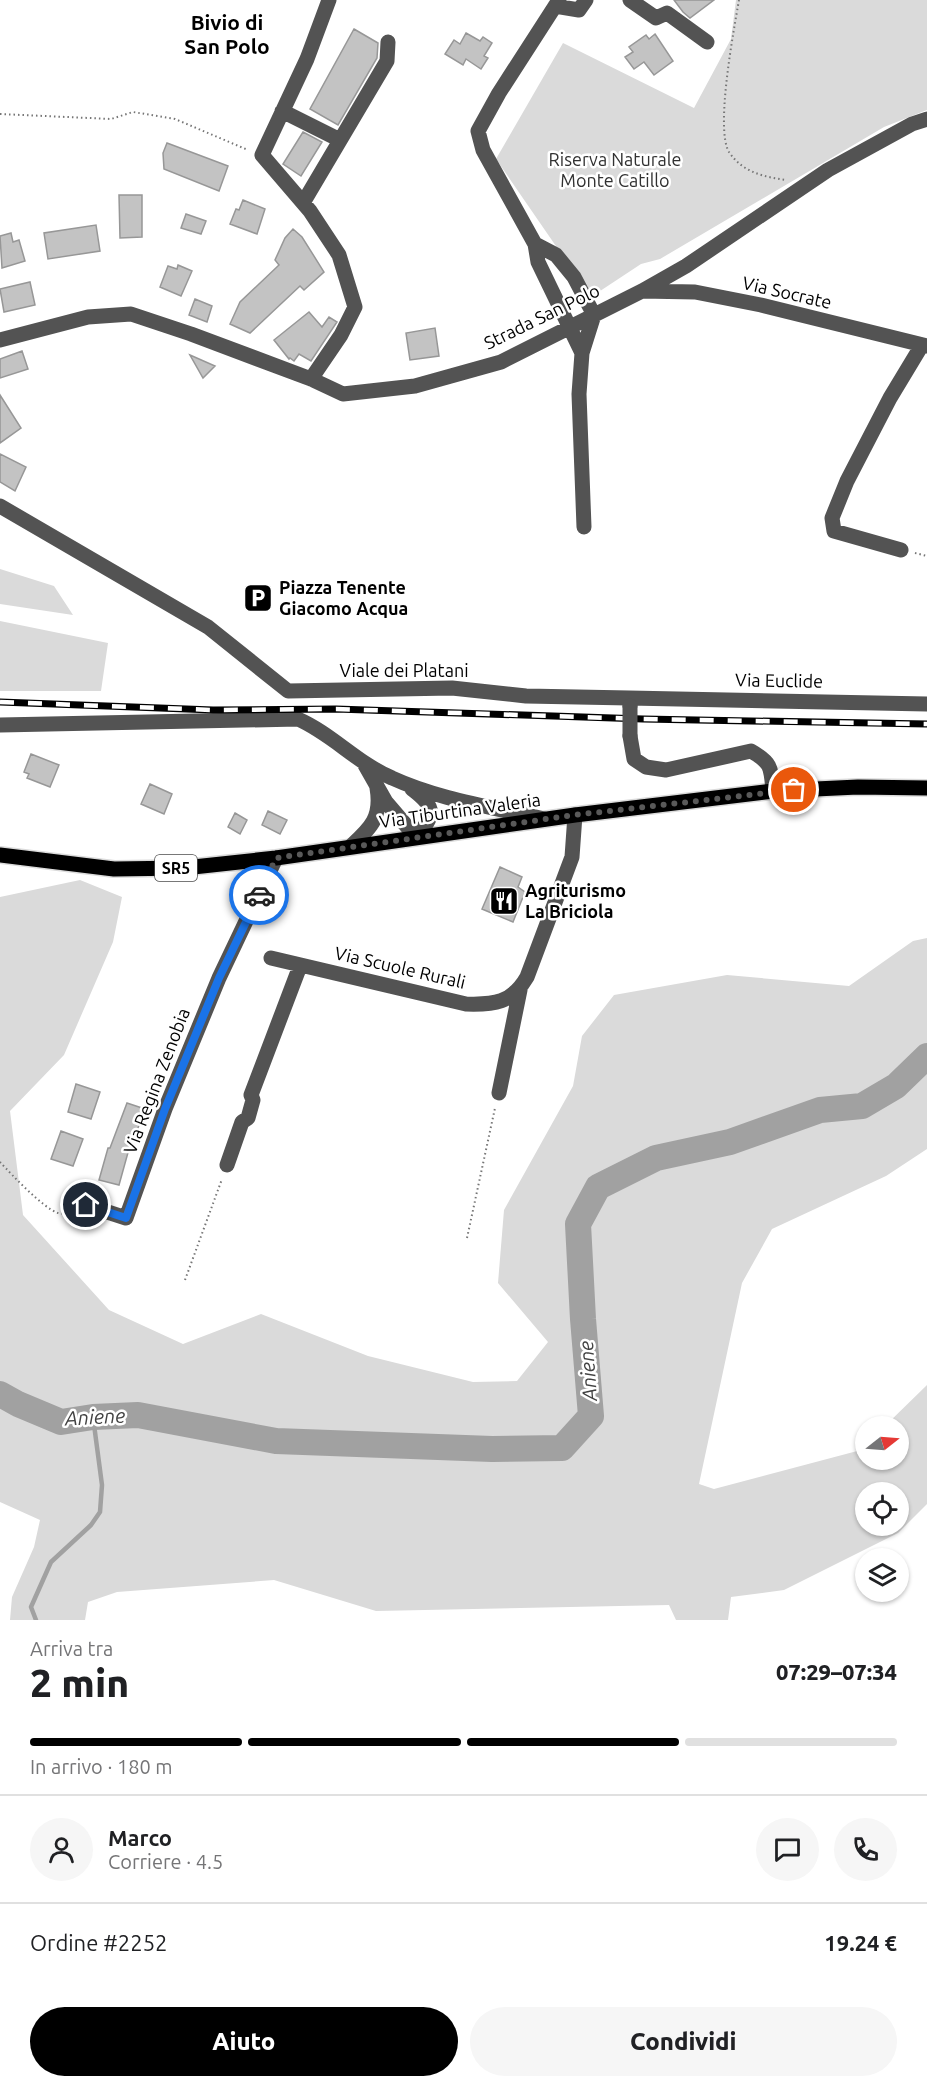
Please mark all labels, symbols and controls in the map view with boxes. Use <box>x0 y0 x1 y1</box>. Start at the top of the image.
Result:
district label: Bivio di San Polo <box>184 10 270 58</box>
park label: Riserva Naturale Monte Catillo <box>549 149 681 190</box>
street label: Via Socrate <box>741 272 834 312</box>
street label: Strada San Polo <box>481 280 603 353</box>
place label: Piazza Tenente Giacomo Acqua <box>279 577 408 618</box>
parking icon: Piazza Tenente Giacomo Acqua <box>242 582 274 614</box>
street label: Viale dei Platani <box>339 660 469 680</box>
street label: Via Euclide <box>735 669 823 691</box>
pin <box>768 764 819 815</box>
icon: bag <box>777 773 810 806</box>
street label: Via Tiburtina Valeria <box>378 789 542 831</box>
road number: SR5 <box>155 855 197 881</box>
courier <box>229 865 289 925</box>
icon: car <box>243 879 276 912</box>
place label: Agriturismo La Briciola <box>525 880 626 921</box>
restaurant icon: Agriturismo La Briciola <box>488 885 520 917</box>
street label: Via Scuole Rurali <box>333 942 468 992</box>
street label: Via Regina Zenobia <box>119 1005 193 1156</box>
pin <box>60 1179 111 1230</box>
icon: home <box>69 1188 102 1221</box>
water label: Aniene <box>574 1340 601 1403</box>
water label: Aniene <box>63 1403 126 1430</box>
north arrow <box>855 1416 909 1470</box>
map controls <box>855 1416 909 1602</box>
button: locate <box>855 1482 909 1536</box>
button: layers <box>855 1548 909 1602</box>
text: Arriva tra <box>30 1637 113 1660</box>
text: 07:29–07:34 <box>776 1659 897 1684</box>
text: 2 min <box>30 1661 129 1704</box>
text: In arrivo · 180 m <box>30 1755 173 1778</box>
button: person <box>30 1818 93 1881</box>
button: chat <box>756 1818 819 1881</box>
button: phone <box>834 1818 897 1881</box>
text: Marco <box>108 1825 172 1850</box>
text: Corriere · 4.5 <box>108 1850 223 1873</box>
text: Ordine #2252 <box>30 1930 167 1955</box>
text: 19.24 € <box>824 1930 897 1955</box>
button: Aiuto <box>30 2007 458 2076</box>
button: Condividi <box>470 2007 897 2076</box>

